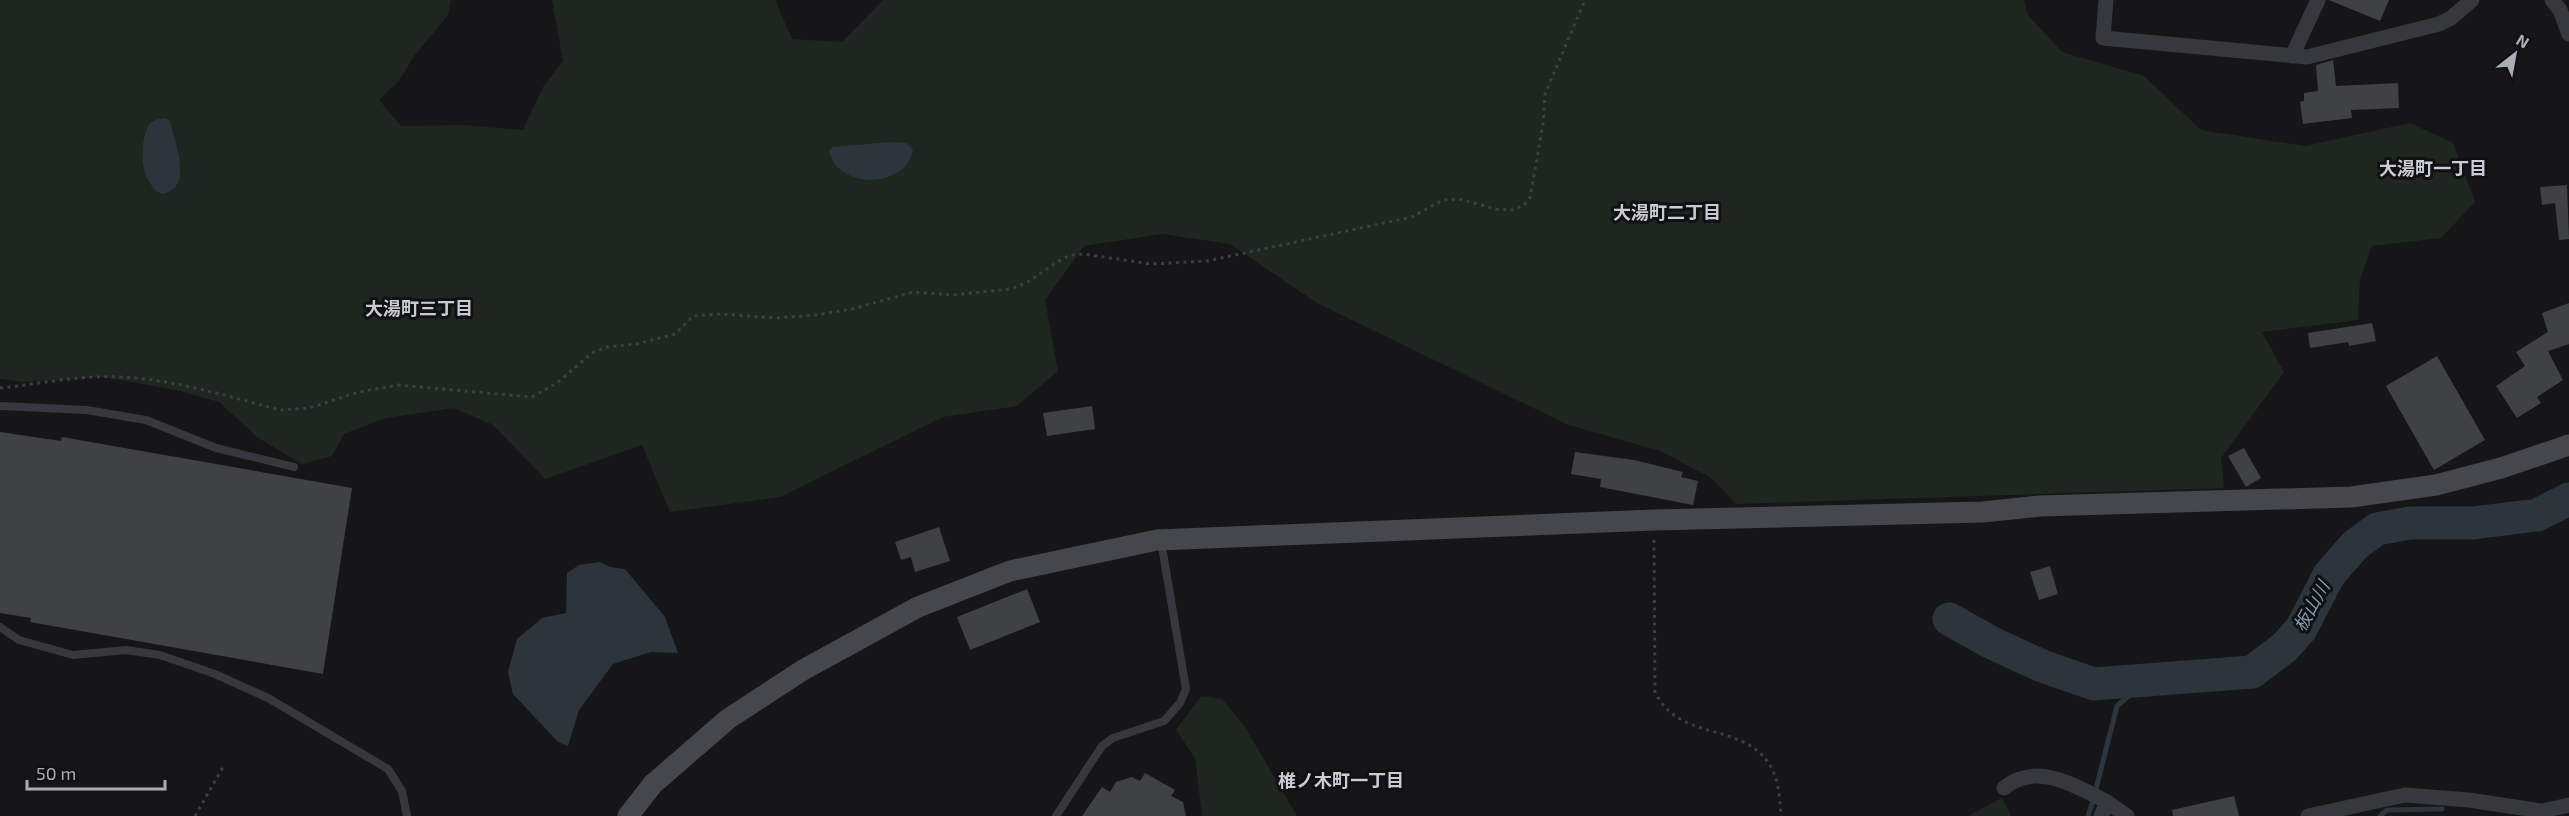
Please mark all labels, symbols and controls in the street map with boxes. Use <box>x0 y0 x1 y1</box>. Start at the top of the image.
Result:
north arrow <box>2485 24 2545 84</box>
text: N <box>2513 30 2533 52</box>
district label: 大湯町一丁目 <box>2379 157 2487 179</box>
district label: 大湯町二丁目 <box>1613 201 1721 223</box>
district label: 大湯町三丁目 <box>365 297 473 319</box>
water label: 板山川 <box>2288 575 2335 635</box>
scale bar <box>27 753 165 791</box>
text: 50 m <box>36 762 76 784</box>
district label: 椎ノ木町一丁目 <box>1278 769 1404 791</box>

